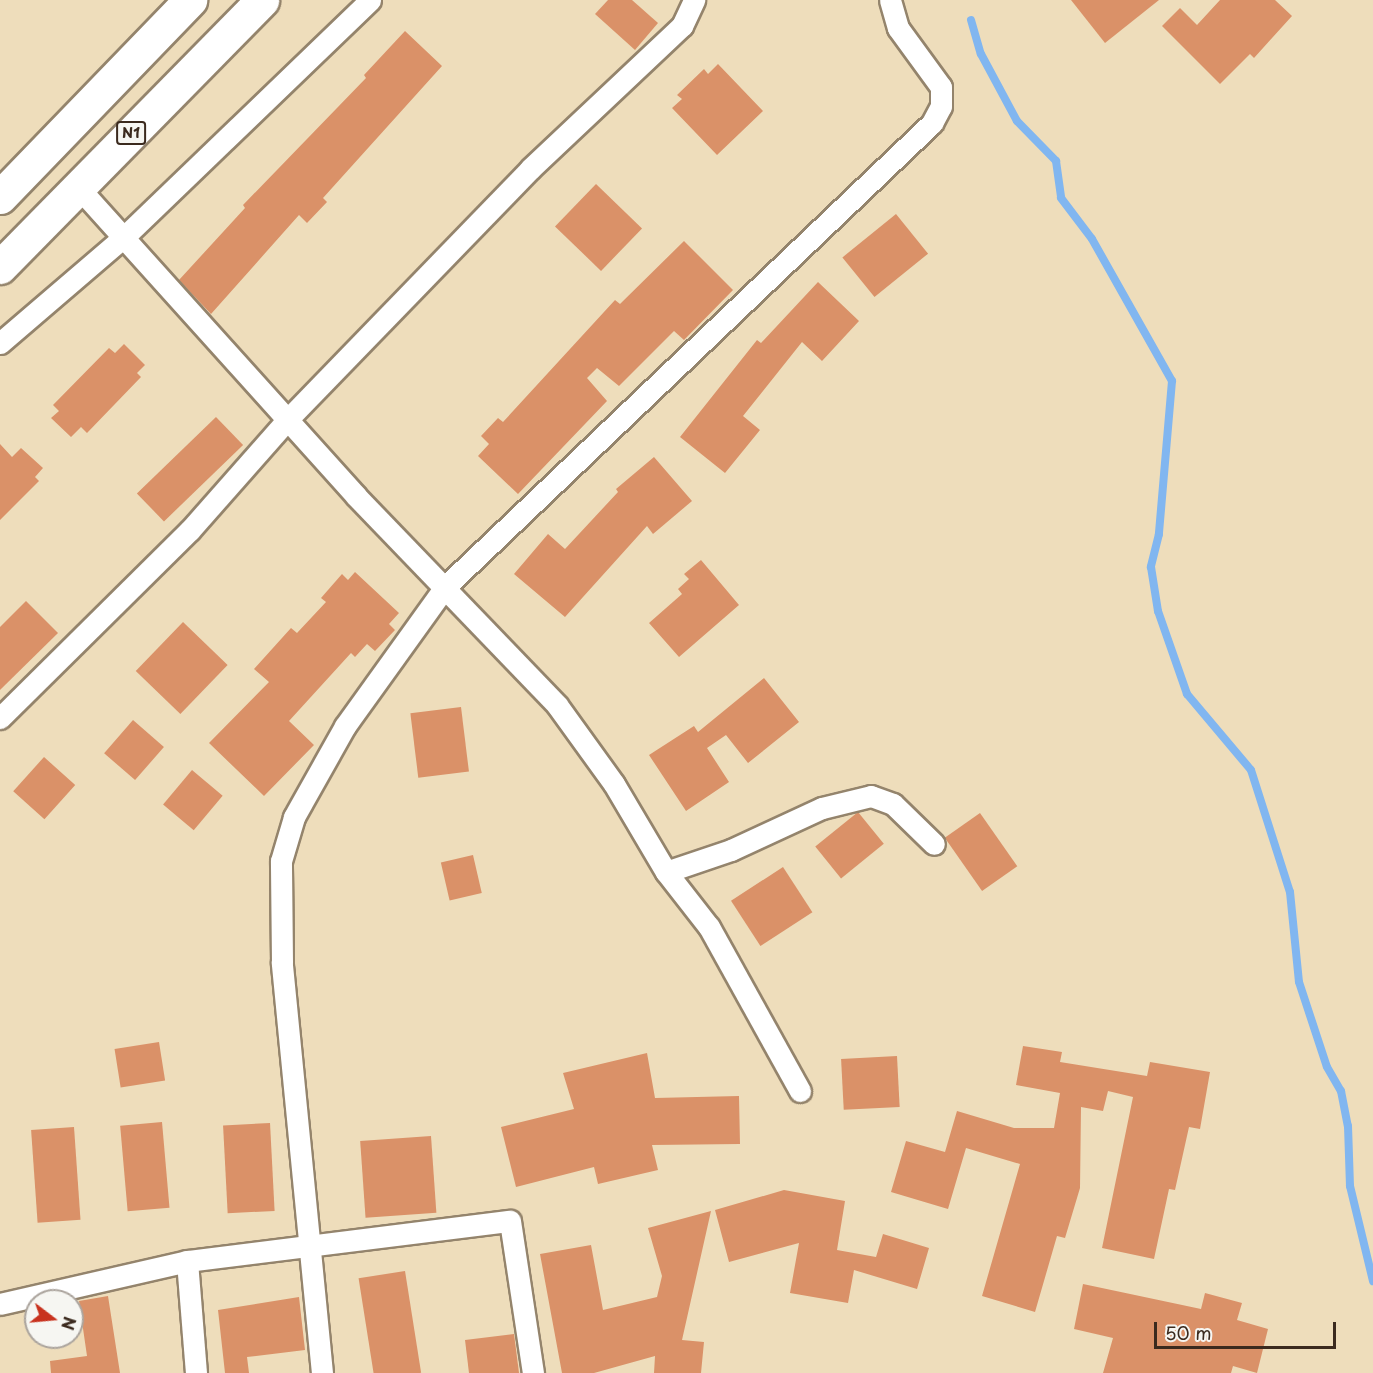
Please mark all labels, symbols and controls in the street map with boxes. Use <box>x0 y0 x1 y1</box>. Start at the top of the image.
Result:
road number: N1 <box>116 122 146 144</box>
north arrow <box>24 1289 84 1349</box>
scale bar <box>1157 1310 1338 1348</box>
text: N <box>56 1314 83 1333</box>
text: 50 m <box>1165 1319 1212 1346</box>

